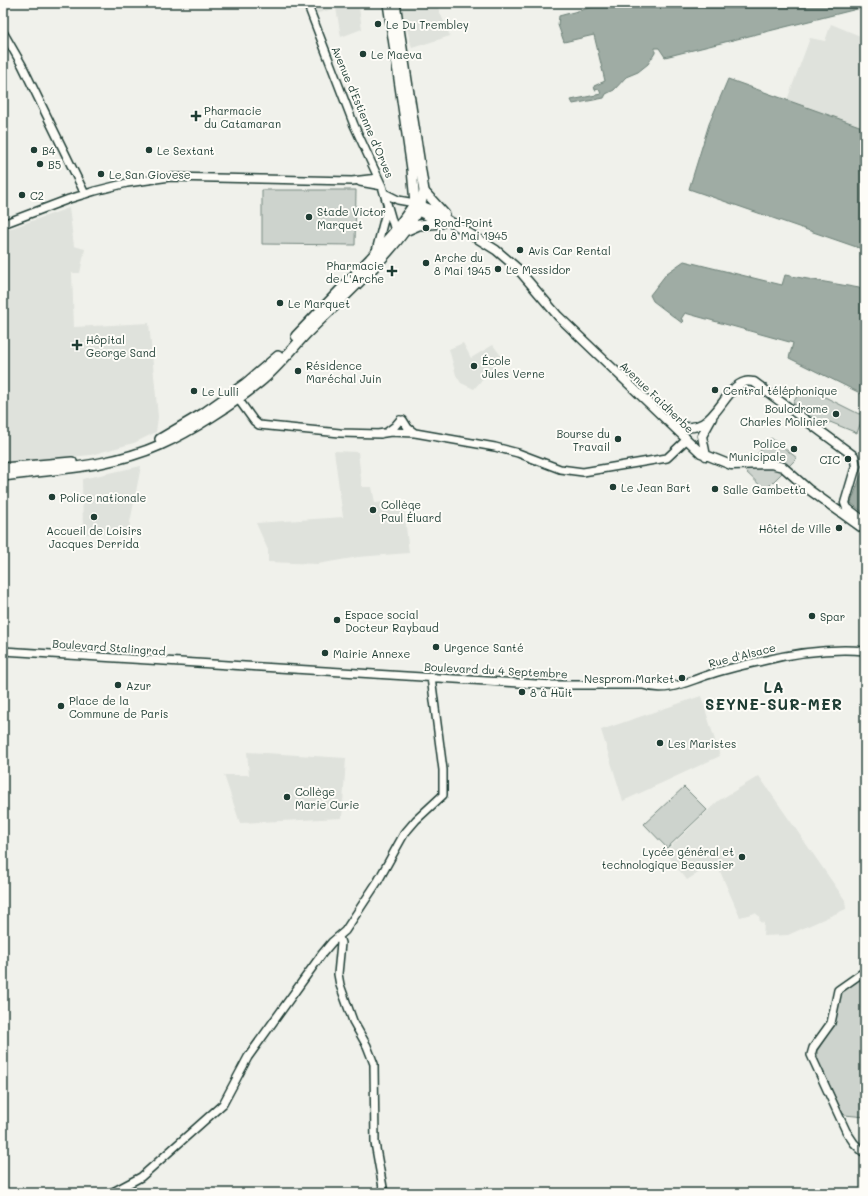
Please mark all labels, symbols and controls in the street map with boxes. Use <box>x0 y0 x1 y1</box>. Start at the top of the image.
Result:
place label: Le Du Trembley <box>386 17 469 32</box>
marker: Le Du Trembley <box>373 19 383 29</box>
street label: Avenue d'Estienne d'Orves <box>328 44 398 180</box>
place label: Le Maeva <box>371 47 422 62</box>
marker: Le Maeva <box>358 49 368 59</box>
place label: Pharmacie du Catamaran <box>204 103 281 131</box>
marker: Pharmacie du Catamaran <box>191 111 201 121</box>
place label: B4 <box>42 143 56 158</box>
place label: Le Sextant <box>157 143 215 158</box>
marker: B4 <box>29 145 39 155</box>
marker: Le Sextant <box>144 145 154 155</box>
place label: B5 <box>48 157 61 172</box>
marker: B5 <box>35 159 45 169</box>
place label: Le San Giovese <box>109 167 191 182</box>
marker: Le San Giovese <box>96 169 106 179</box>
place label: C2 <box>30 188 44 203</box>
marker: C2 <box>17 190 27 200</box>
place label: Stade Victor Marquet <box>317 204 386 232</box>
marker: Stade Victor Marquet <box>304 212 314 222</box>
place label: Rond-Point du 8 Mai 1945 <box>434 215 507 243</box>
marker: Rond-Point du 8 Mai 1945 <box>421 223 431 233</box>
place label: Avis Car Rental <box>528 243 611 258</box>
marker: Avis Car Rental <box>515 245 525 255</box>
place label: Arche du 8 Mai 1945 <box>434 250 491 278</box>
place label: Pharmacie de L'Arche <box>326 258 384 286</box>
marker: Arche du 8 Mai 1945 <box>421 258 431 268</box>
place label: Le Messidor <box>506 262 571 277</box>
marker: Le Messidor <box>493 264 503 274</box>
marker: Pharmacie de L'Arche <box>387 266 397 276</box>
place label: Le Marquet <box>288 296 350 311</box>
marker: Le Marquet <box>275 298 285 308</box>
place label: Hôpital George Sand <box>86 332 156 360</box>
marker: Hôpital George Sand <box>71 339 83 351</box>
place label: École Jules Verne <box>482 353 545 381</box>
place label: Résidence Maréchal Juin <box>306 358 381 386</box>
street label: Avenue Faidherbe <box>617 358 697 436</box>
marker: École Jules Verne <box>469 361 479 371</box>
marker: Résidence Maréchal Juin <box>293 366 303 376</box>
place label: Central téléphonique <box>723 383 838 398</box>
place label: Le Lulli <box>202 384 239 399</box>
marker: Central téléphonique <box>710 385 720 395</box>
marker: Le Lulli <box>189 386 199 396</box>
place label: Boulodrome Charles Molinier <box>740 401 828 429</box>
marker: Boulodrome Charles Molinier <box>831 409 841 419</box>
place label: Bourse du Travail <box>556 426 610 454</box>
marker: Bourse du Travail <box>613 434 623 444</box>
place label: Police Municipale <box>729 436 786 464</box>
marker: Police Municipale <box>789 444 799 454</box>
place label: CIC <box>819 452 840 467</box>
marker: CIC <box>843 454 853 464</box>
place label: Le Jean Bart <box>621 480 691 495</box>
marker: Le Jean Bart <box>608 482 618 492</box>
place label: Salle Gambetta <box>723 482 806 497</box>
marker: Salle Gambetta <box>710 484 720 494</box>
place label: Police nationale <box>60 490 147 505</box>
marker: Police nationale <box>47 492 57 502</box>
place label: Collège Paul Éluard <box>381 497 441 525</box>
marker: Collège Paul Éluard <box>368 505 378 515</box>
marker: Accueil de Loisirs Jacques Derrida <box>89 512 99 522</box>
place label: Hôtel de Ville <box>759 521 831 536</box>
place label: Accueil de Loisirs Jacques Derrida <box>46 523 142 551</box>
marker: Hôtel de Ville <box>834 523 844 533</box>
place label: Espace social Docteur Raybaud <box>345 607 439 635</box>
place label: Spar <box>820 609 845 624</box>
marker: Spar <box>807 611 817 621</box>
marker: Espace social Docteur Raybaud <box>332 615 342 625</box>
street label: Boulevard Stalingrad <box>52 636 166 658</box>
street label: Rue d'Alsace <box>707 639 777 671</box>
place label: Urgence Santé <box>444 640 524 655</box>
marker: Urgence Santé <box>431 642 441 652</box>
place label: Mairie Annexe <box>333 646 410 661</box>
marker: Mairie Annexe <box>320 648 330 658</box>
street label: Boulevard du 4 Septembre <box>424 659 568 681</box>
place label: Nesprom Market <box>584 671 674 686</box>
marker: Nesprom Market <box>677 673 687 683</box>
district label: LA SEYNE-SUR-MER <box>705 677 843 714</box>
place label: Azur <box>126 678 151 693</box>
marker: Azur <box>113 680 123 690</box>
place label: 8 à Huit <box>530 685 573 700</box>
marker: 8 à Huit <box>517 687 527 697</box>
place label: Place de la Commune de Paris <box>69 693 168 721</box>
marker: Place de la Commune de Paris <box>56 701 66 711</box>
place label: Les Maristes <box>668 736 736 751</box>
marker: Les Maristes <box>655 738 665 748</box>
place label: Collège Marie Curie <box>295 784 360 812</box>
marker: Collège Marie Curie <box>282 792 292 802</box>
place label: Lycée général et technologique Beaussier <box>602 844 734 872</box>
marker: Lycée général et technologique Beaussier <box>737 852 747 862</box>

